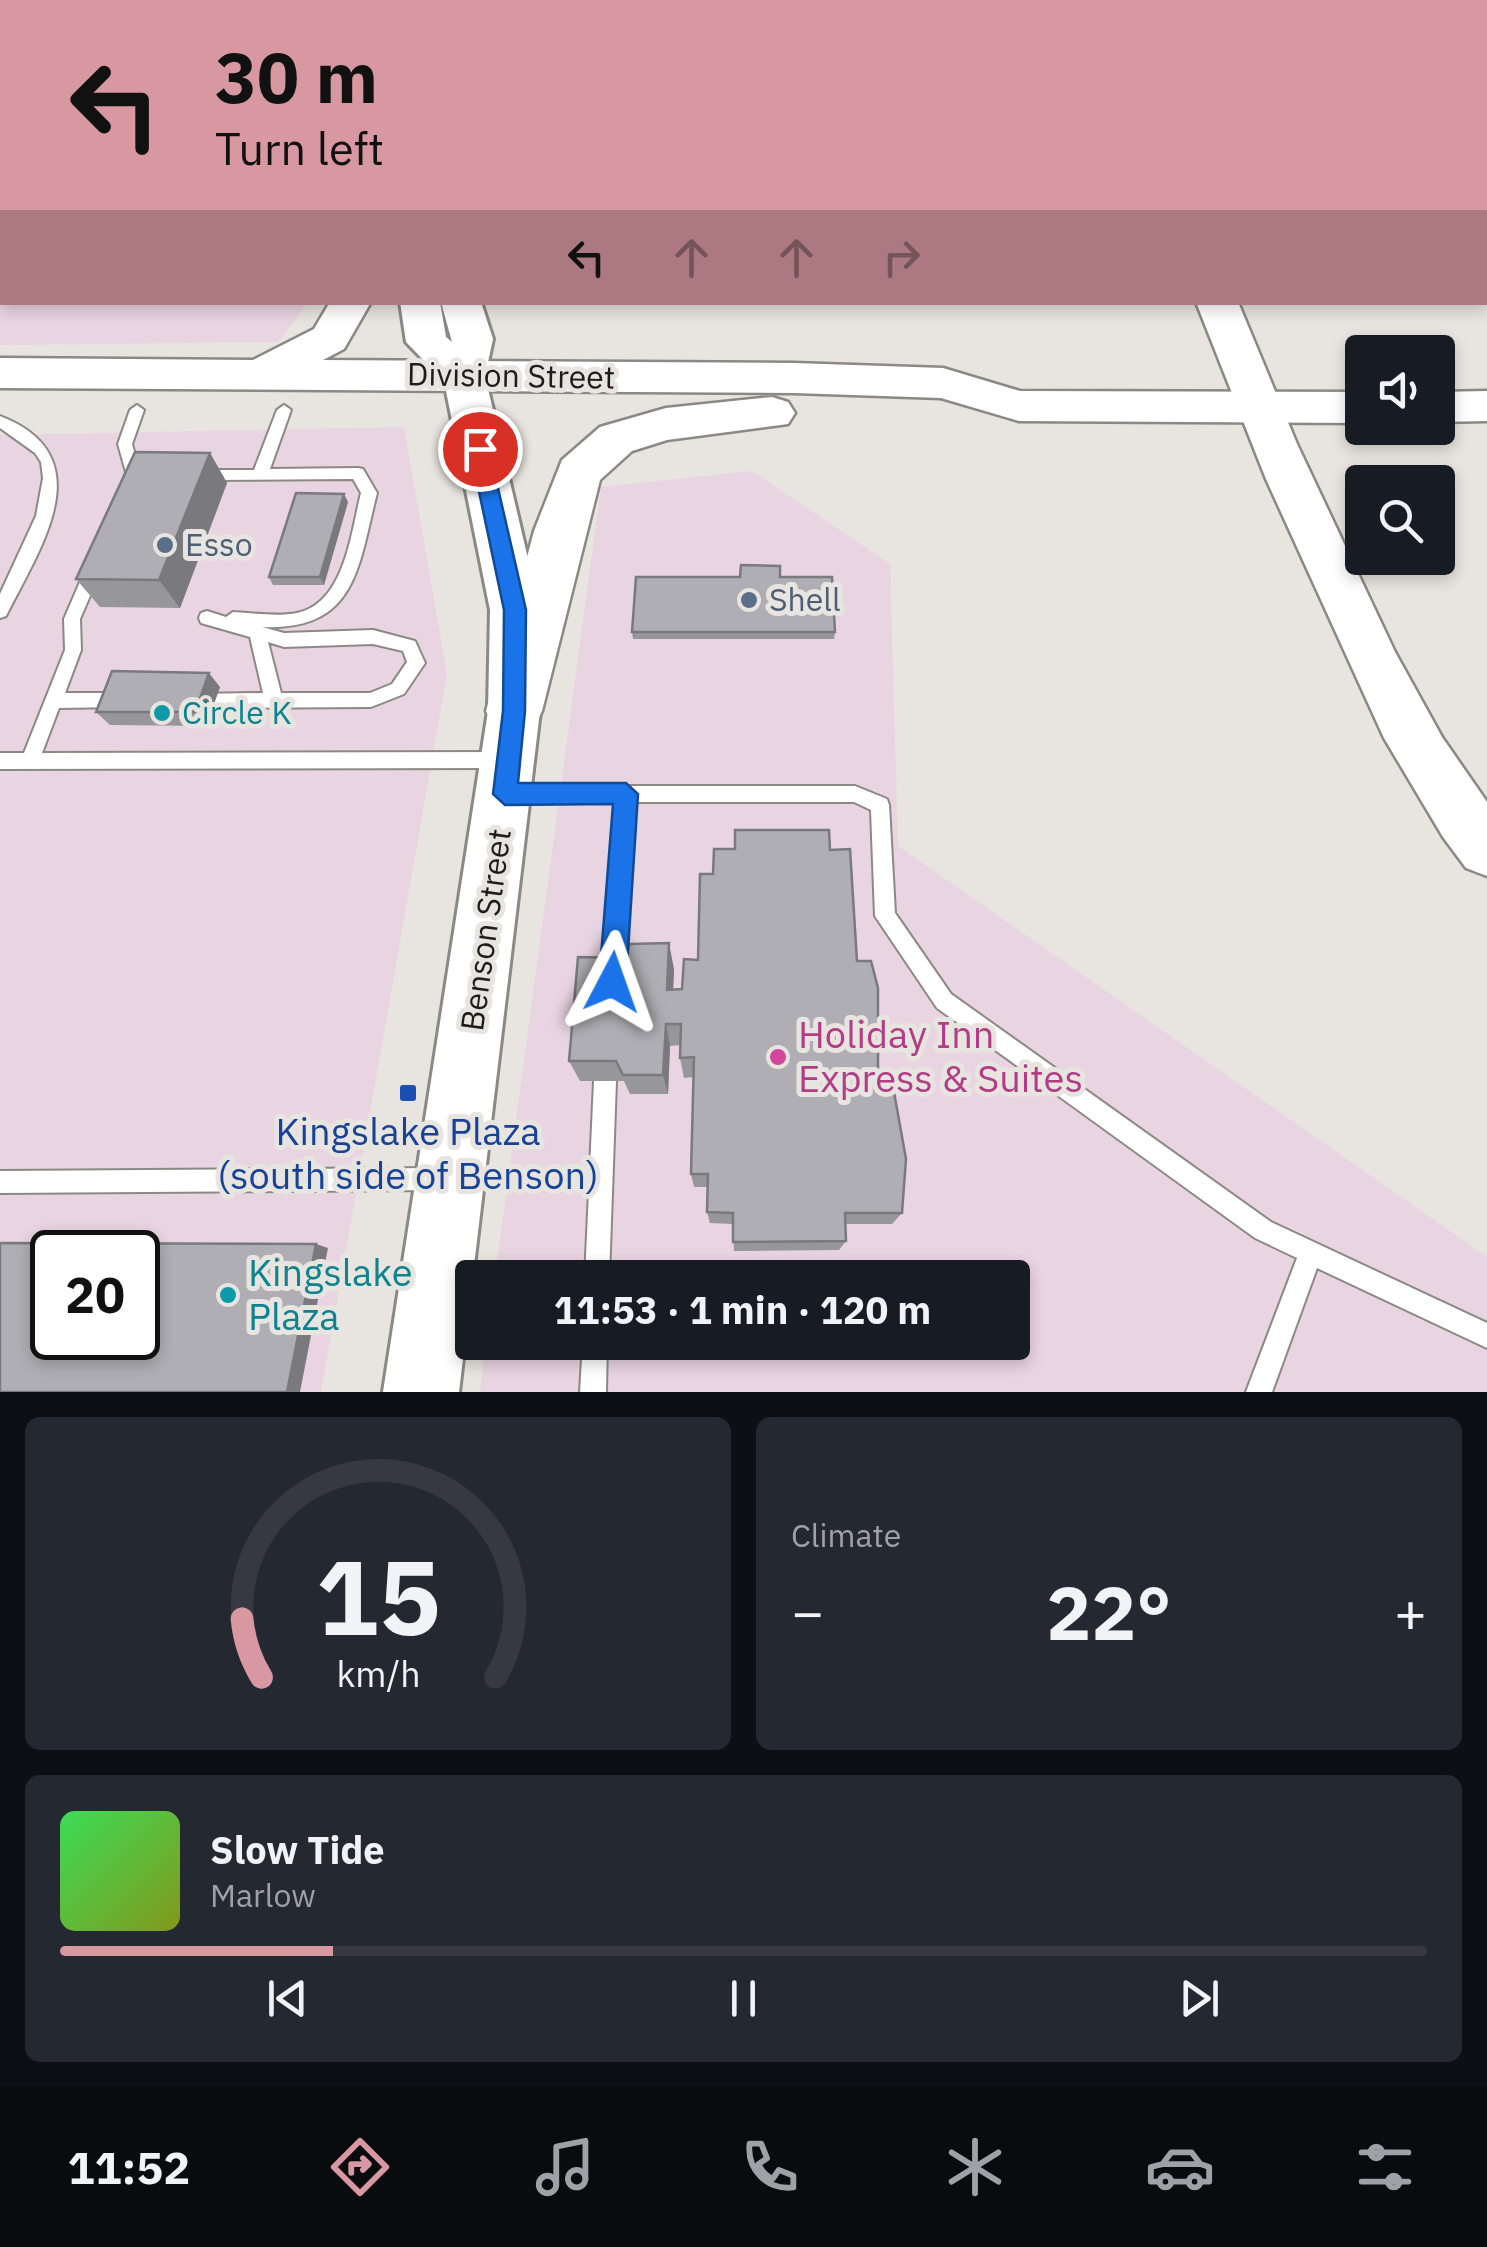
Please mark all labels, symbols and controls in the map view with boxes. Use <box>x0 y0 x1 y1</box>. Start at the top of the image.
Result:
text: 30 m <box>215 31 378 122</box>
icon: left <box>50 40 180 170</box>
text: Turn left <box>215 119 384 177</box>
icon: left <box>559 230 614 285</box>
icon: ahead <box>664 230 719 285</box>
icon: ahead <box>769 230 824 285</box>
icon: right <box>874 230 929 285</box>
map controls <box>1345 335 1455 575</box>
button: sound <box>1345 335 1455 445</box>
street label: Division Street <box>407 352 615 398</box>
pin <box>438 407 523 492</box>
icon: arrive <box>453 422 508 477</box>
button: search <box>1345 465 1455 575</box>
place label: Esso <box>185 523 253 565</box>
marker: Esso <box>154 534 176 556</box>
place label: Shell <box>769 578 841 620</box>
marker: Shell <box>738 589 760 611</box>
place label: Circle K <box>182 691 292 733</box>
marker: Circle K <box>151 702 173 724</box>
street label: Benson Street <box>450 826 520 1034</box>
position arrow <box>560 930 664 1034</box>
place label: Holiday Inn Express & Suites <box>798 1009 1083 1102</box>
marker: Holiday Inn Express & Suites <box>767 1046 789 1068</box>
marker: Kingslake Plaza (south side of Benson) <box>397 1082 419 1104</box>
place label: Kingslake Plaza (south side of Benson) <box>217 1106 599 1199</box>
speed limit sign: 20 <box>30 1230 160 1360</box>
place label: Kingslake Plaza <box>248 1247 413 1340</box>
marker: Kingslake Plaza <box>217 1284 239 1306</box>
text: 11:53 · 1 min · 120 m <box>554 1285 931 1334</box>
text: Climate <box>791 1514 901 1556</box>
text: 15 <box>316 1528 440 1664</box>
text: 22° <box>1046 1563 1172 1661</box>
text: − <box>791 1576 824 1647</box>
text: + <box>1394 1576 1427 1647</box>
text: km/h <box>336 1650 420 1697</box>
text: Slow Tide <box>210 1825 385 1874</box>
text: Marlow <box>210 1874 316 1916</box>
icon: previous <box>260 1971 315 2026</box>
icon: pause <box>716 1971 771 2026</box>
icon: next <box>1172 1971 1227 2026</box>
icon: directions <box>325 2132 395 2202</box>
icon: music <box>530 2132 600 2202</box>
icon: phone <box>735 2132 805 2202</box>
icon: climate <box>940 2132 1010 2202</box>
icon: car <box>1145 2132 1215 2202</box>
icon: filters <box>1350 2132 1420 2202</box>
text: 11:52 <box>67 2138 190 2196</box>

